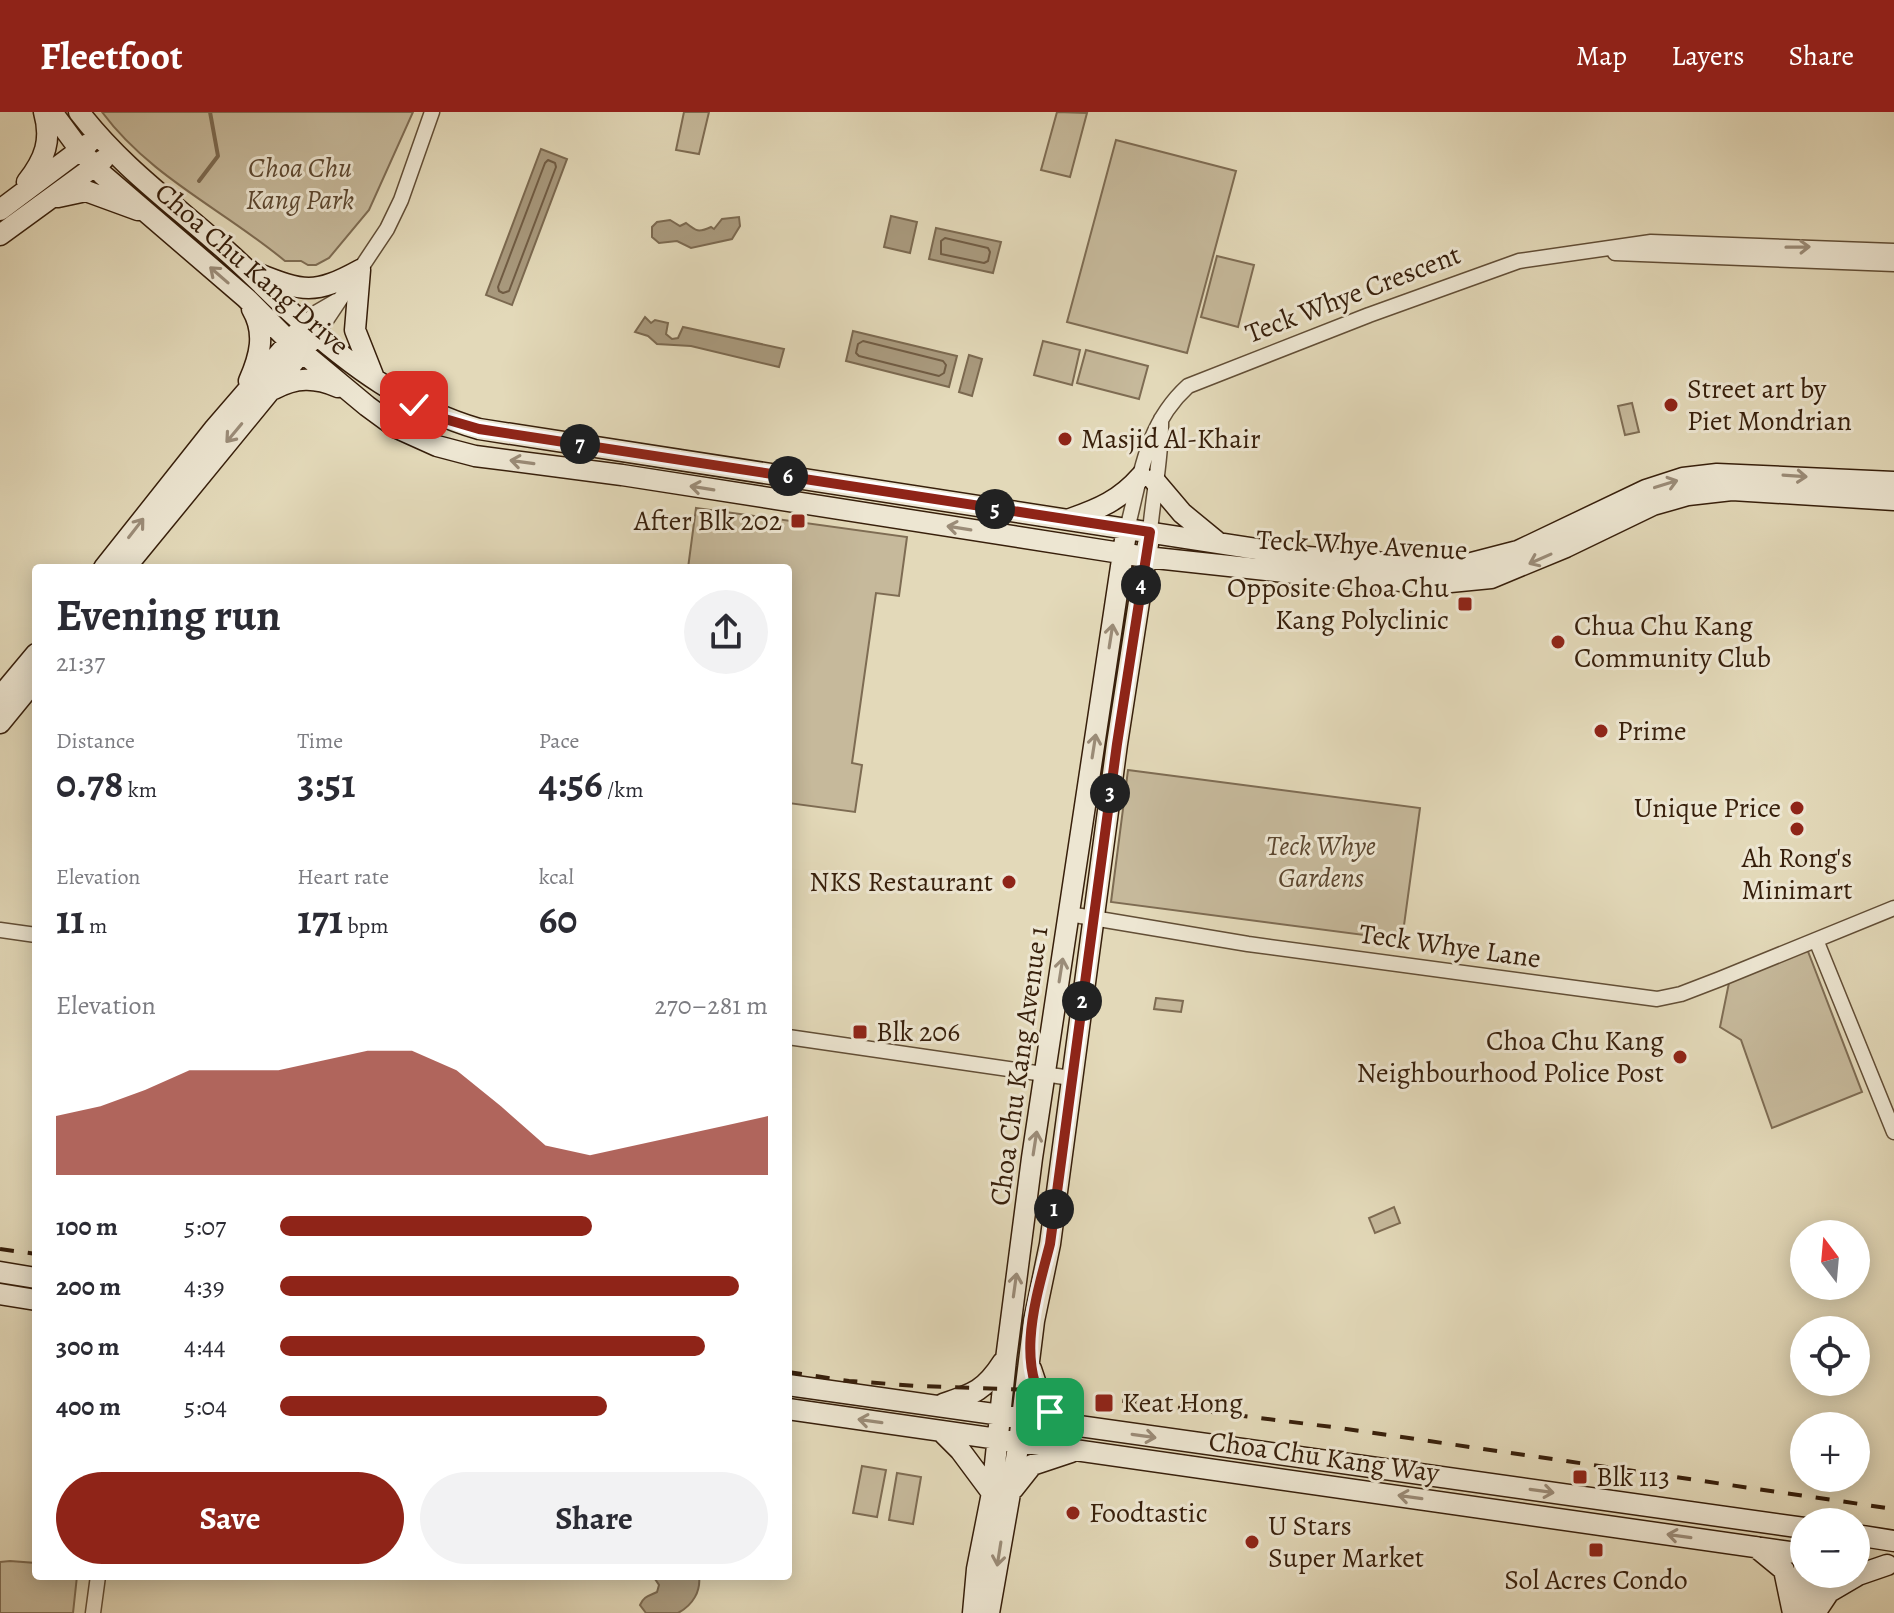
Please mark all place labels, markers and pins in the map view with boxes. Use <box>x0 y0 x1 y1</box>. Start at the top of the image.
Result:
place label: Street art by Piet Mondrian <box>1687 370 1852 440</box>
pin <box>380 371 448 439</box>
marker: Street art by Piet Mondrian <box>1662 396 1680 414</box>
place label: Masjid Al-Khair <box>1081 420 1261 458</box>
pin: 7 <box>560 424 600 464</box>
marker: Masjid Al-Khair <box>1056 430 1074 448</box>
pin: 6 <box>768 456 808 496</box>
pin: 5 <box>975 489 1015 529</box>
place label: After Blk 202 <box>633 502 782 540</box>
marker: After Blk 202 <box>789 512 807 530</box>
pin: 4 <box>1121 565 1161 605</box>
place label: Opposite Choa Chu Kang Polyclinic <box>1227 569 1450 639</box>
marker: Opposite Choa Chu Kang Polyclinic <box>1456 595 1474 613</box>
place label: Chua Chu Kang Community Club <box>1574 607 1771 677</box>
marker: Chua Chu Kang Community Club <box>1549 633 1567 651</box>
place label: Prime <box>1617 712 1687 750</box>
marker: Prime <box>1592 722 1610 740</box>
pin: 3 <box>1090 773 1130 813</box>
place label: Unique Price <box>1634 789 1781 827</box>
marker: Unique Price <box>1788 799 1806 817</box>
marker: Ah Rong's Minimart <box>1788 820 1806 838</box>
place label: Ah Rong's Minimart <box>1741 839 1852 909</box>
place label: NKS Restaurant <box>809 863 993 901</box>
marker: NKS Restaurant <box>1000 873 1018 891</box>
pin: 2 <box>1062 981 1102 1021</box>
place label: Blk 206 <box>876 1013 960 1051</box>
place label: Choa Chu Kang Neighbourhood Police Post <box>1357 1022 1664 1092</box>
marker: Blk 206 <box>851 1023 869 1041</box>
marker: Choa Chu Kang Neighbourhood Police Post <box>1671 1048 1689 1066</box>
pin: 1 <box>1034 1189 1074 1229</box>
pin <box>1016 1378 1084 1446</box>
place label: Keat Hong <box>1122 1384 1243 1422</box>
marker: Keat Hong <box>1093 1392 1115 1414</box>
place label: Blk 113 <box>1596 1458 1670 1496</box>
marker: Blk 113 <box>1571 1468 1589 1486</box>
place label: Foodtastic <box>1089 1494 1208 1532</box>
marker: Foodtastic <box>1064 1504 1082 1522</box>
place label: U Stars Super Market <box>1268 1507 1424 1577</box>
marker: U Stars Super Market <box>1243 1533 1261 1551</box>
marker: Sol Acres Condo <box>1587 1541 1605 1559</box>
place label: Sol Acres Condo <box>1504 1561 1688 1599</box>

